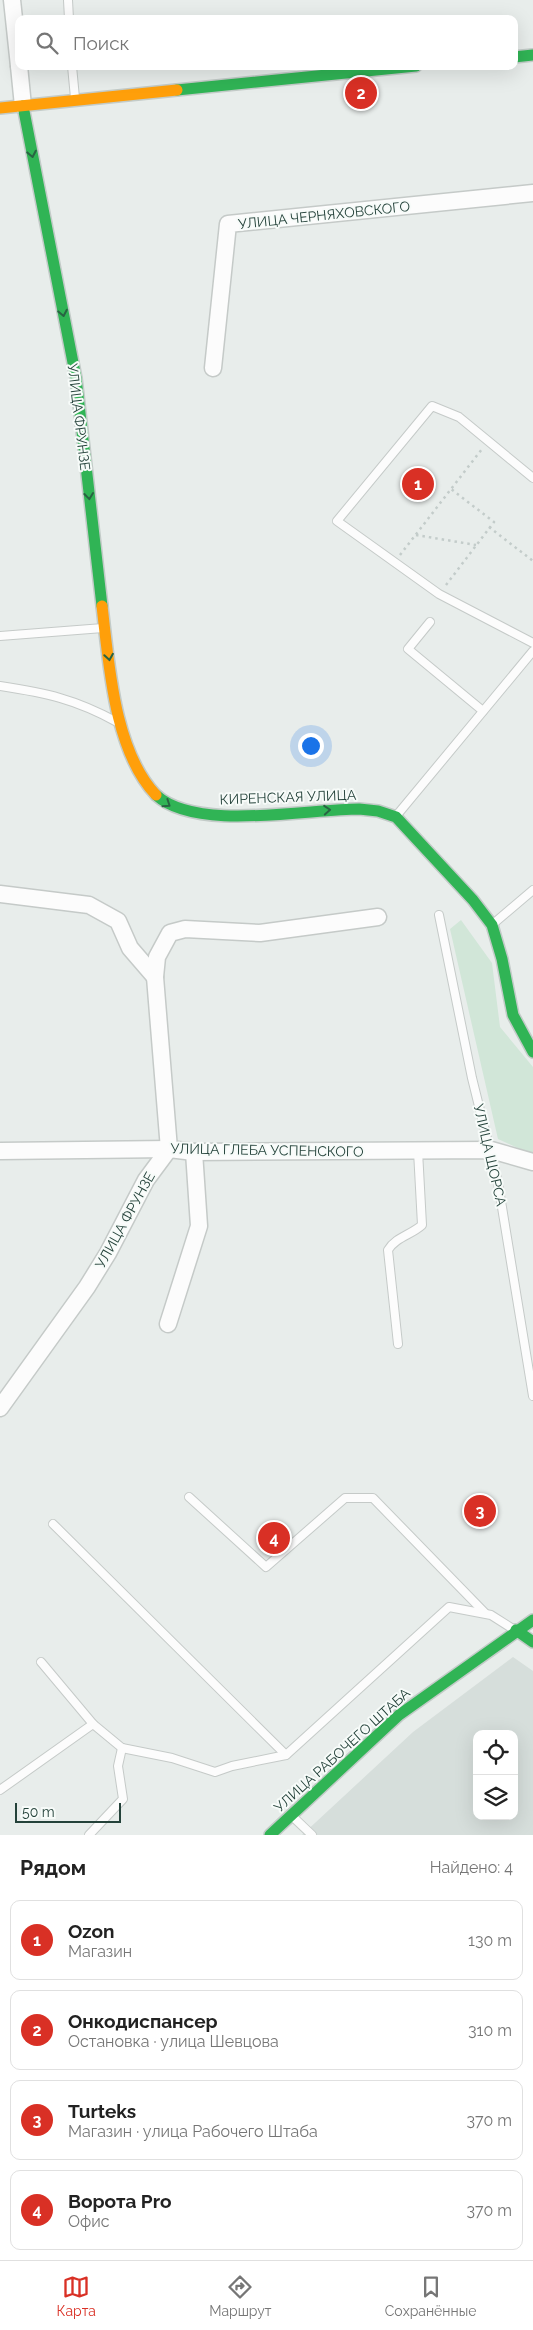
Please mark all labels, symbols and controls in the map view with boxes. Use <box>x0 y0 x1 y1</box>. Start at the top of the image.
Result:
search box <box>15 15 518 70</box>
icon: search <box>33 29 61 57</box>
text: Поиск <box>73 32 129 54</box>
pin: 2 <box>345 74 377 112</box>
one-way arrow <box>26 149 37 158</box>
street label: УЛИЦА ЧЕРНЯХОВСКОГО <box>237 198 411 232</box>
one-way arrow <box>57 309 68 317</box>
street label: УЛИЦА ФРУНЗЕ <box>65 363 93 471</box>
pin: 1 <box>402 465 434 503</box>
one-way arrow <box>84 492 94 501</box>
one-way arrow <box>104 653 114 662</box>
your location <box>298 733 324 759</box>
street label: КИРЕНСКАЯ УЛИЦА <box>219 787 357 807</box>
one-way arrow <box>161 798 171 807</box>
one-way arrow <box>323 805 331 816</box>
street label: УЛИЦА ЩОРСА <box>470 1102 510 1208</box>
street label: УЛИЦА ГЛЕБА УСПЕНСКОГО <box>170 1140 364 1160</box>
street label: УЛИЦА ФРУНЗЕ <box>92 1169 158 1271</box>
pin: 3 <box>464 1492 496 1530</box>
pin: 4 <box>258 1519 290 1557</box>
street label: УЛИЦА РАБОЧЕГО ШТАБА <box>271 1684 414 1815</box>
map controls <box>473 1730 518 1820</box>
button: locate <box>473 1730 518 1775</box>
button: layers <box>473 1775 518 1820</box>
scale bar <box>15 1800 121 1823</box>
text: 50 m <box>22 1804 55 1820</box>
text: Рядом <box>20 1855 86 1880</box>
text: Найдено: 4 <box>430 1858 513 1877</box>
text: Ozon <box>68 1920 115 1942</box>
text: 1 <box>33 1931 41 1950</box>
text: 130 m <box>468 1931 512 1950</box>
text: Магазин <box>68 1942 132 1961</box>
text: Онкодиспансер <box>68 2010 218 2032</box>
text: 2 <box>32 2021 42 2040</box>
text: 310 m <box>468 2021 512 2040</box>
text: Остановка · улица Шевцова <box>68 2032 279 2051</box>
text: Turteks <box>68 2100 136 2122</box>
text: 3 <box>33 2111 41 2130</box>
text: 370 m <box>466 2111 512 2130</box>
text: Магазин · улица Рабочего Штаба <box>68 2122 318 2141</box>
text: Ворота Pro <box>68 2190 171 2212</box>
text: 4 <box>32 2201 42 2220</box>
text: 370 m <box>466 2201 512 2220</box>
text: Офис <box>68 2212 109 2231</box>
tab: Карта <box>57 2273 96 2319</box>
tab: Маршрут <box>209 2273 272 2319</box>
tab: Сохранённые <box>385 2273 476 2319</box>

